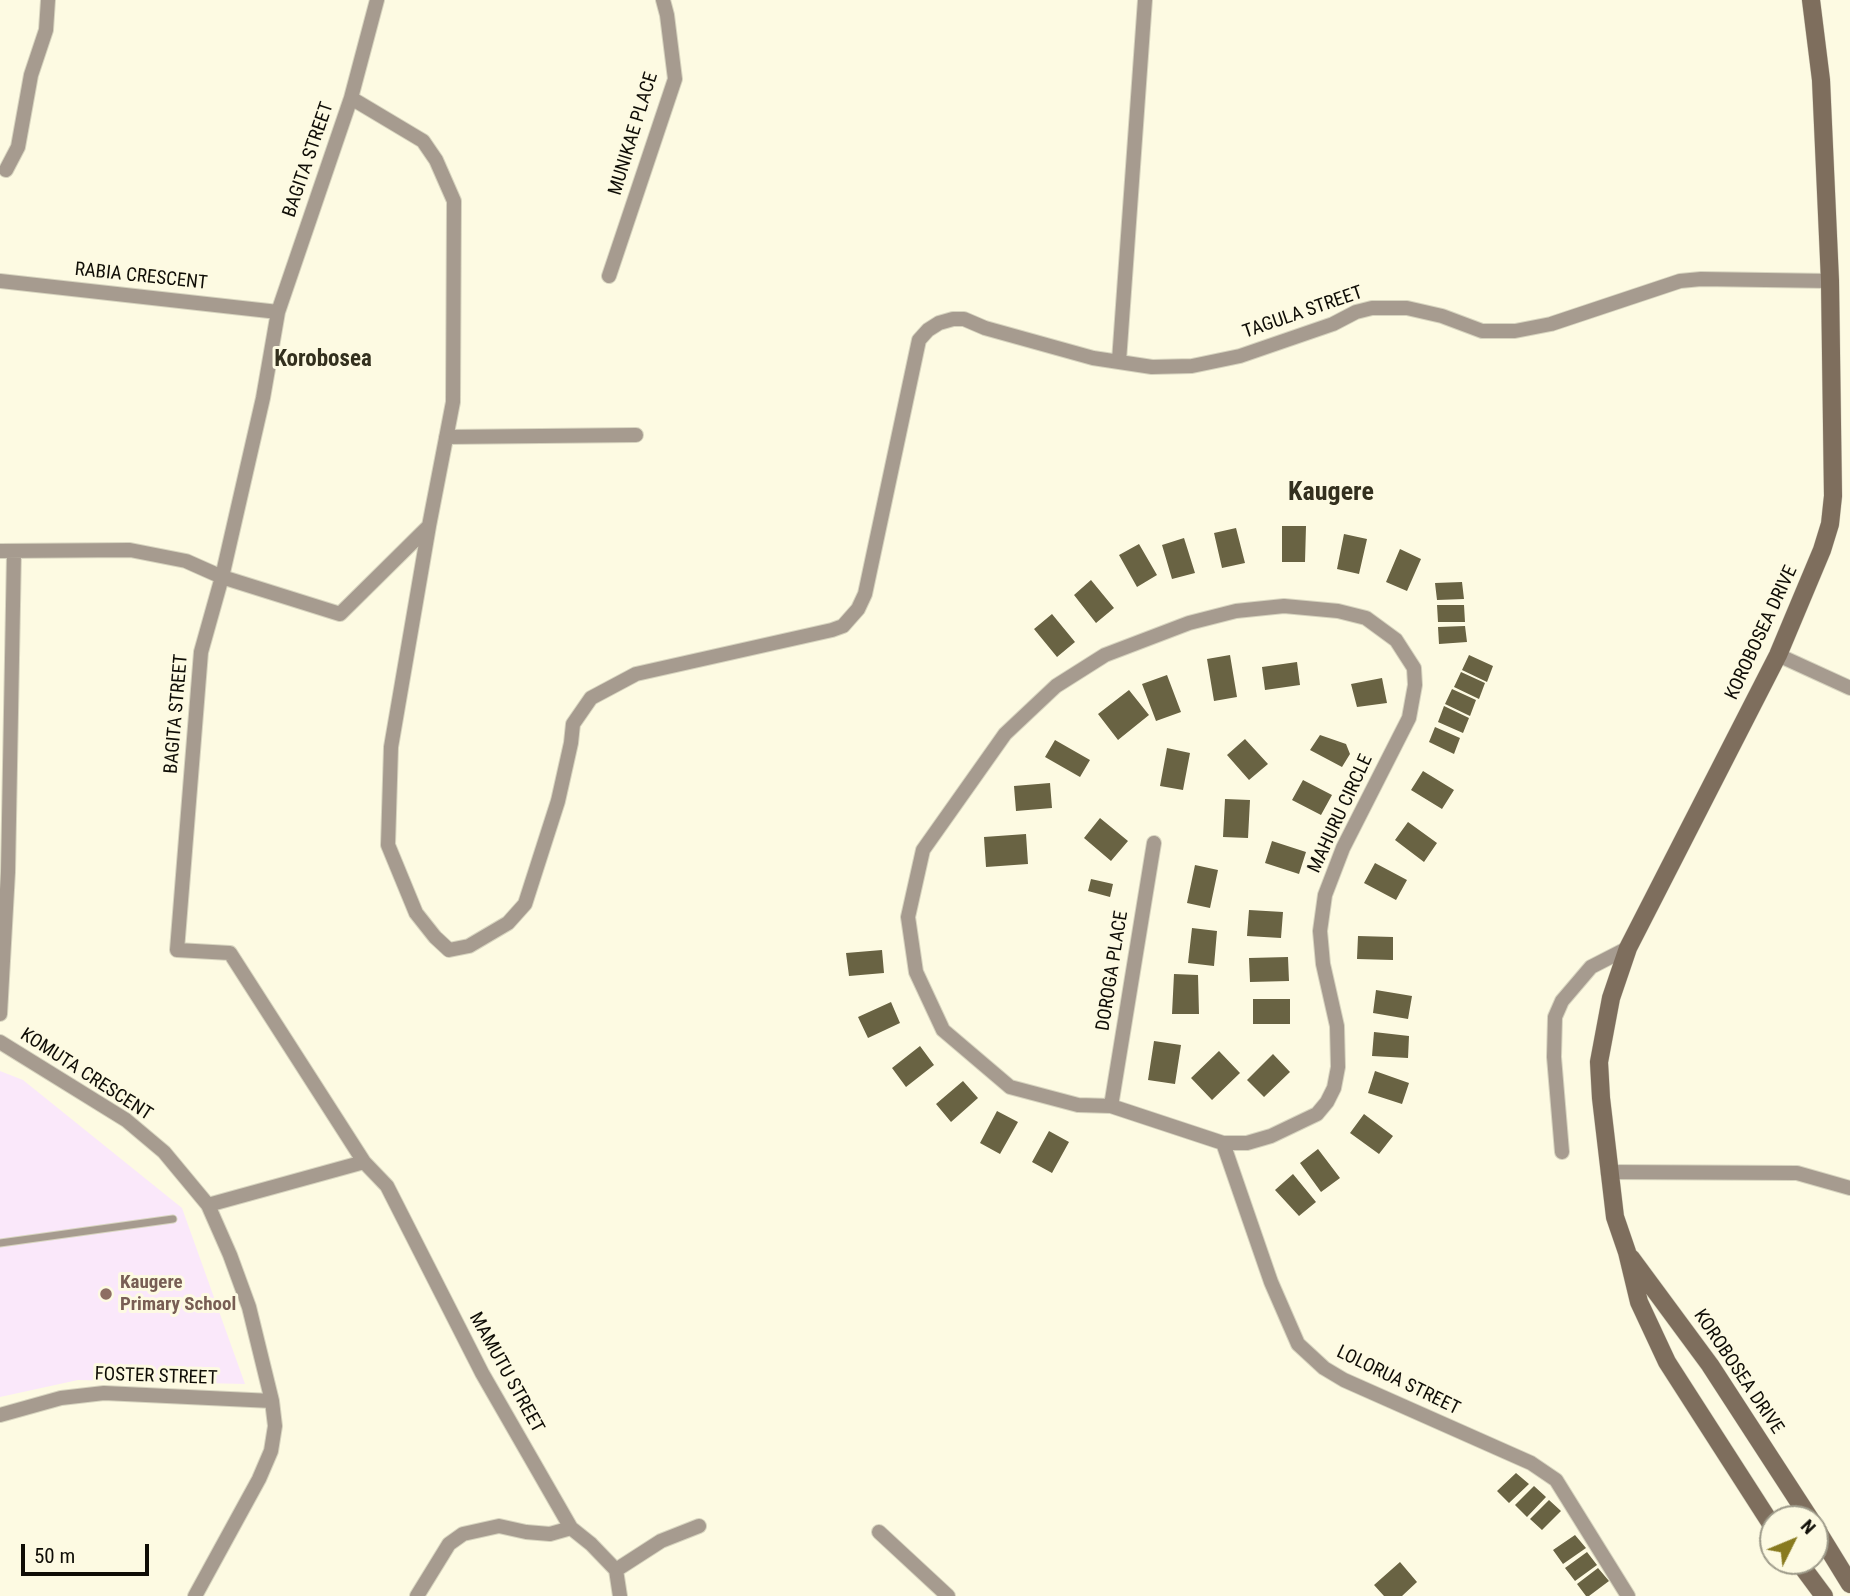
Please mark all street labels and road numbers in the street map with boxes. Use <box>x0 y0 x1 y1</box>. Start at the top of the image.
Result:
street label: MUNIKAE PLACE <box>604 70 664 198</box>
street label: BAGITA STREET <box>279 99 339 221</box>
street label: RABIA CRESCENT <box>73 259 209 295</box>
street label: TAGULA STREET <box>1240 282 1366 344</box>
street label: KOROBOSEA DRIVE <box>1721 562 1803 704</box>
street label: BAGITA STREET <box>160 653 194 775</box>
street label: MAHURU CIRCLE <box>1304 751 1378 877</box>
street label: DOROGA PLACE <box>1092 909 1134 1033</box>
street label: KOMUTA CRESCENT <box>16 1024 156 1126</box>
street label: KOROBOSEA DRIVE <box>1688 1305 1788 1439</box>
street label: MAMUTU STREET <box>463 1309 549 1437</box>
street label: LOLORUA STREET <box>1333 1341 1463 1421</box>
street label: FOSTER STREET <box>94 1363 218 1391</box>

